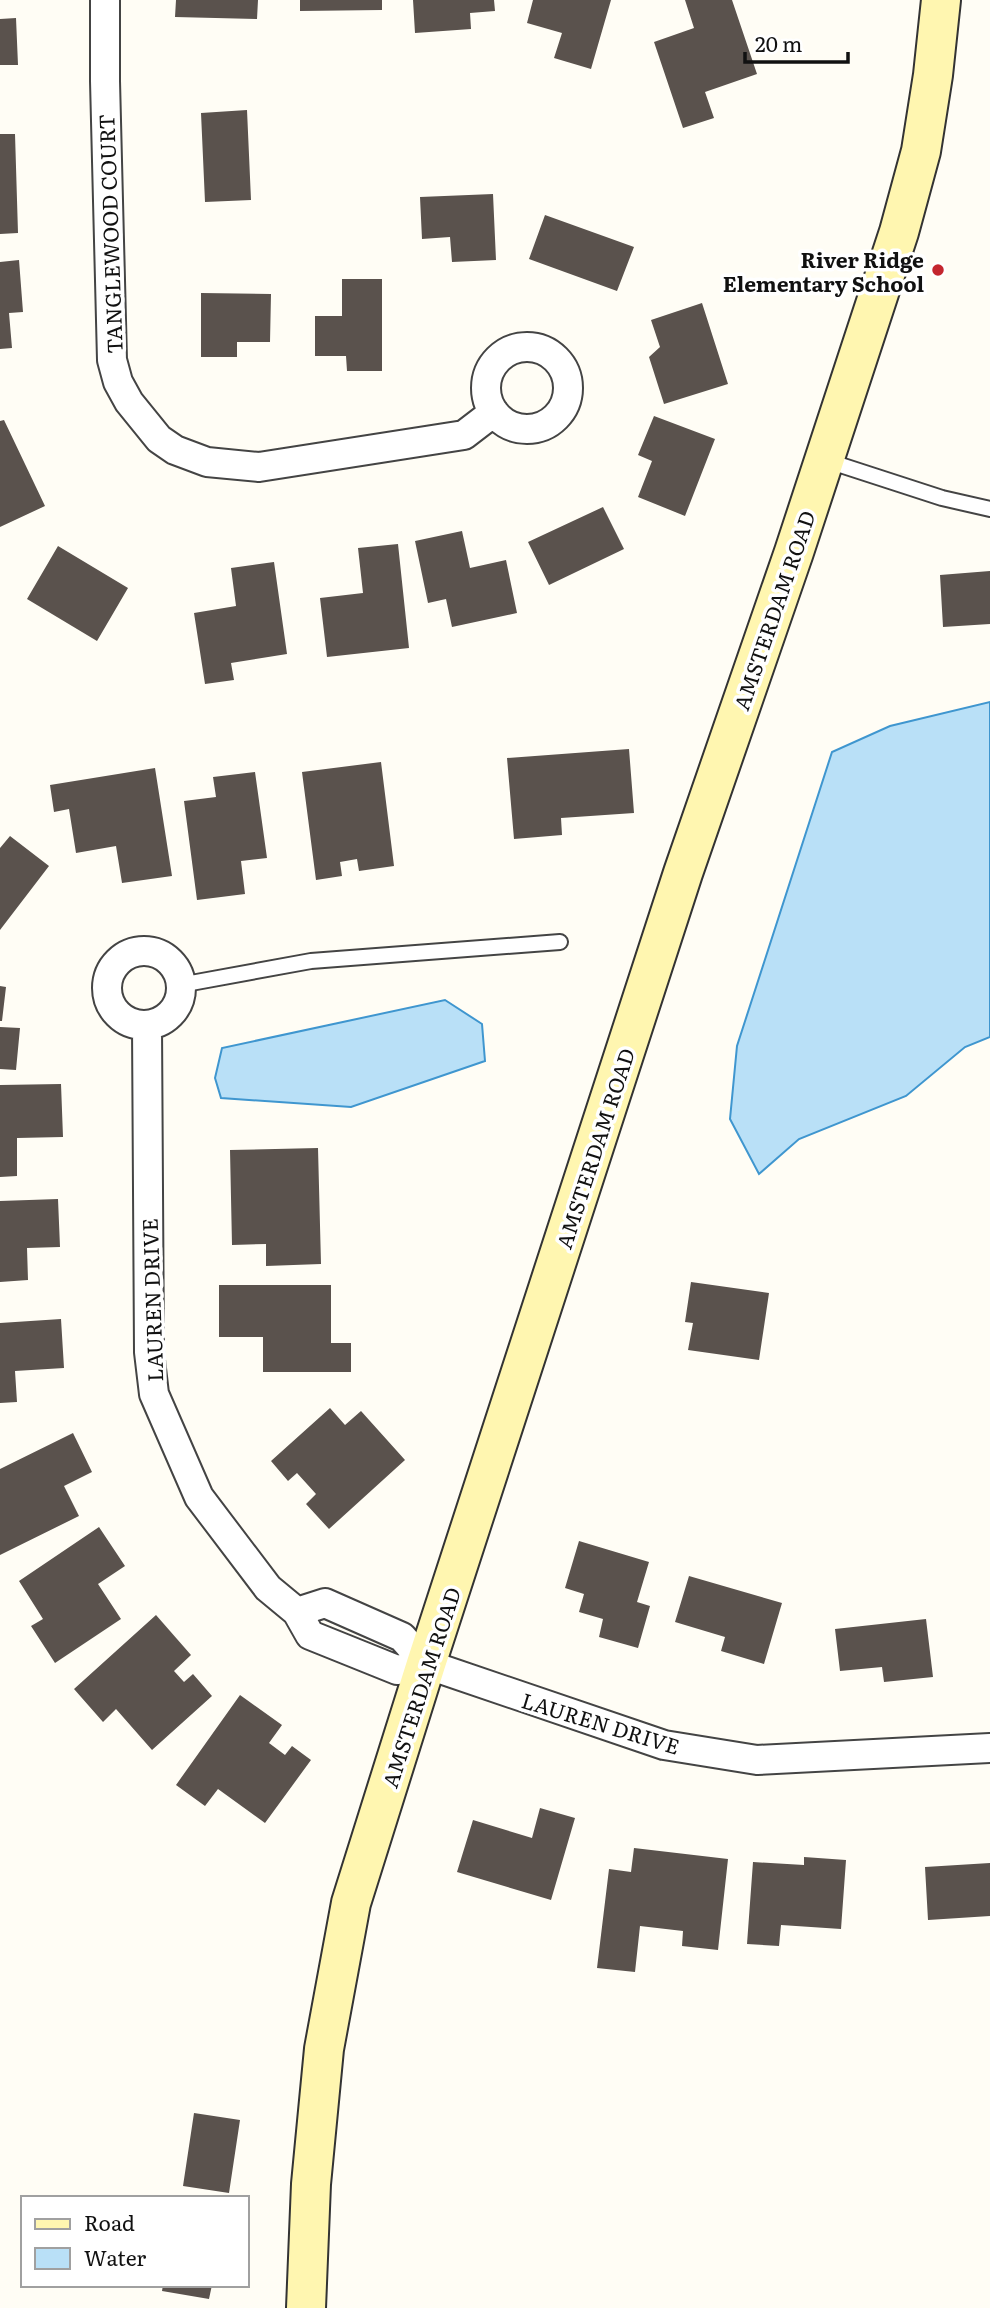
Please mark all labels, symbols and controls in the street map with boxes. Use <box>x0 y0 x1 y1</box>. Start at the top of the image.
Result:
scale bar <box>745 21 848 65</box>
text: 20 m <box>755 27 802 58</box>
street label: TANGLEWOOD COURT <box>89 114 129 354</box>
place label: River Ridge Elementary School <box>723 243 924 298</box>
marker: River Ridge Elementary School <box>930 262 946 278</box>
street label: AMSTERDAM ROAD <box>724 506 822 714</box>
street label: AMSTERDAM ROAD <box>547 1044 641 1252</box>
street label: LAUREN DRIVE <box>133 1218 169 1382</box>
street label: AMSTERDAM ROAD <box>373 1583 467 1791</box>
street label: LAUREN DRIVE <box>518 1683 684 1761</box>
legend <box>21 2196 248 2287</box>
text: Road <box>84 2206 135 2237</box>
text: Water <box>84 2241 146 2272</box>

